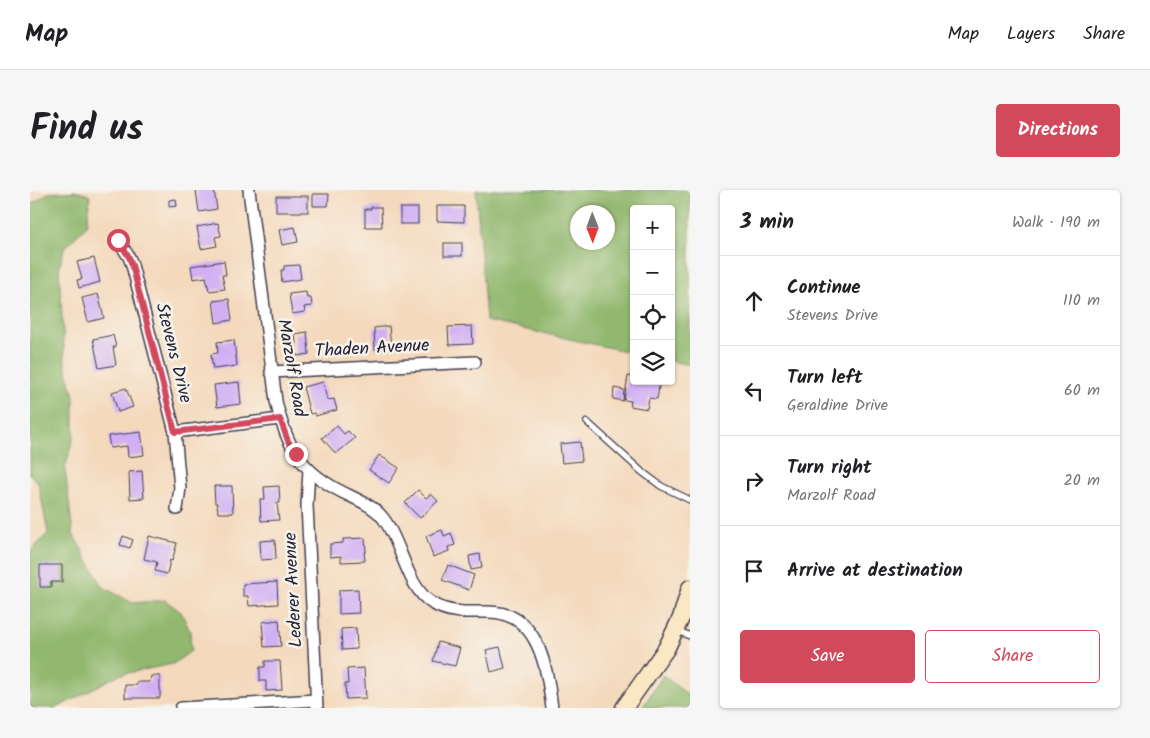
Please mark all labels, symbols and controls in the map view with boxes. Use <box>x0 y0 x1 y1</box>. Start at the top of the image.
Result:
text: Map <box>25 15 68 54</box>
text: Map <box>948 20 979 49</box>
text: Layers <box>1007 20 1055 49</box>
text: Share <box>1083 20 1125 49</box>
text: Find us <box>30 102 143 158</box>
button: Directions <box>996 104 1120 157</box>
north arrow <box>570 205 615 250</box>
map controls <box>630 205 675 385</box>
button: + <box>630 205 675 250</box>
text: 3 min <box>740 206 794 239</box>
text: Walk · 190 m <box>1012 210 1100 235</box>
route start <box>107 229 130 252</box>
button: − <box>630 250 675 295</box>
text: Continue <box>787 273 860 303</box>
icon: ahead <box>740 287 768 315</box>
text: 110 m <box>1063 288 1100 313</box>
button: locate <box>630 295 675 340</box>
street label: Stevens Drive <box>147 300 199 406</box>
text: Stevens Drive <box>787 303 878 328</box>
street label: Marzolf Road <box>268 317 314 420</box>
street label: Thaden Avenue <box>314 332 430 366</box>
button: layers <box>630 340 675 385</box>
text: Turn left <box>787 363 862 393</box>
icon: left <box>740 377 768 405</box>
text: 60 m <box>1064 378 1100 403</box>
text: Geraldine Drive <box>787 393 888 418</box>
route end <box>285 443 308 466</box>
text: Turn right <box>787 453 872 483</box>
icon: right <box>740 467 768 495</box>
text: 20 m <box>1064 468 1100 493</box>
text: Marzolf Road <box>787 483 875 508</box>
street label: Lederer Avenue <box>277 532 311 648</box>
text: Arrive at destination <box>787 556 963 586</box>
icon: arrive <box>740 557 768 585</box>
button: Save <box>740 630 915 683</box>
button: Share <box>925 630 1100 683</box>

